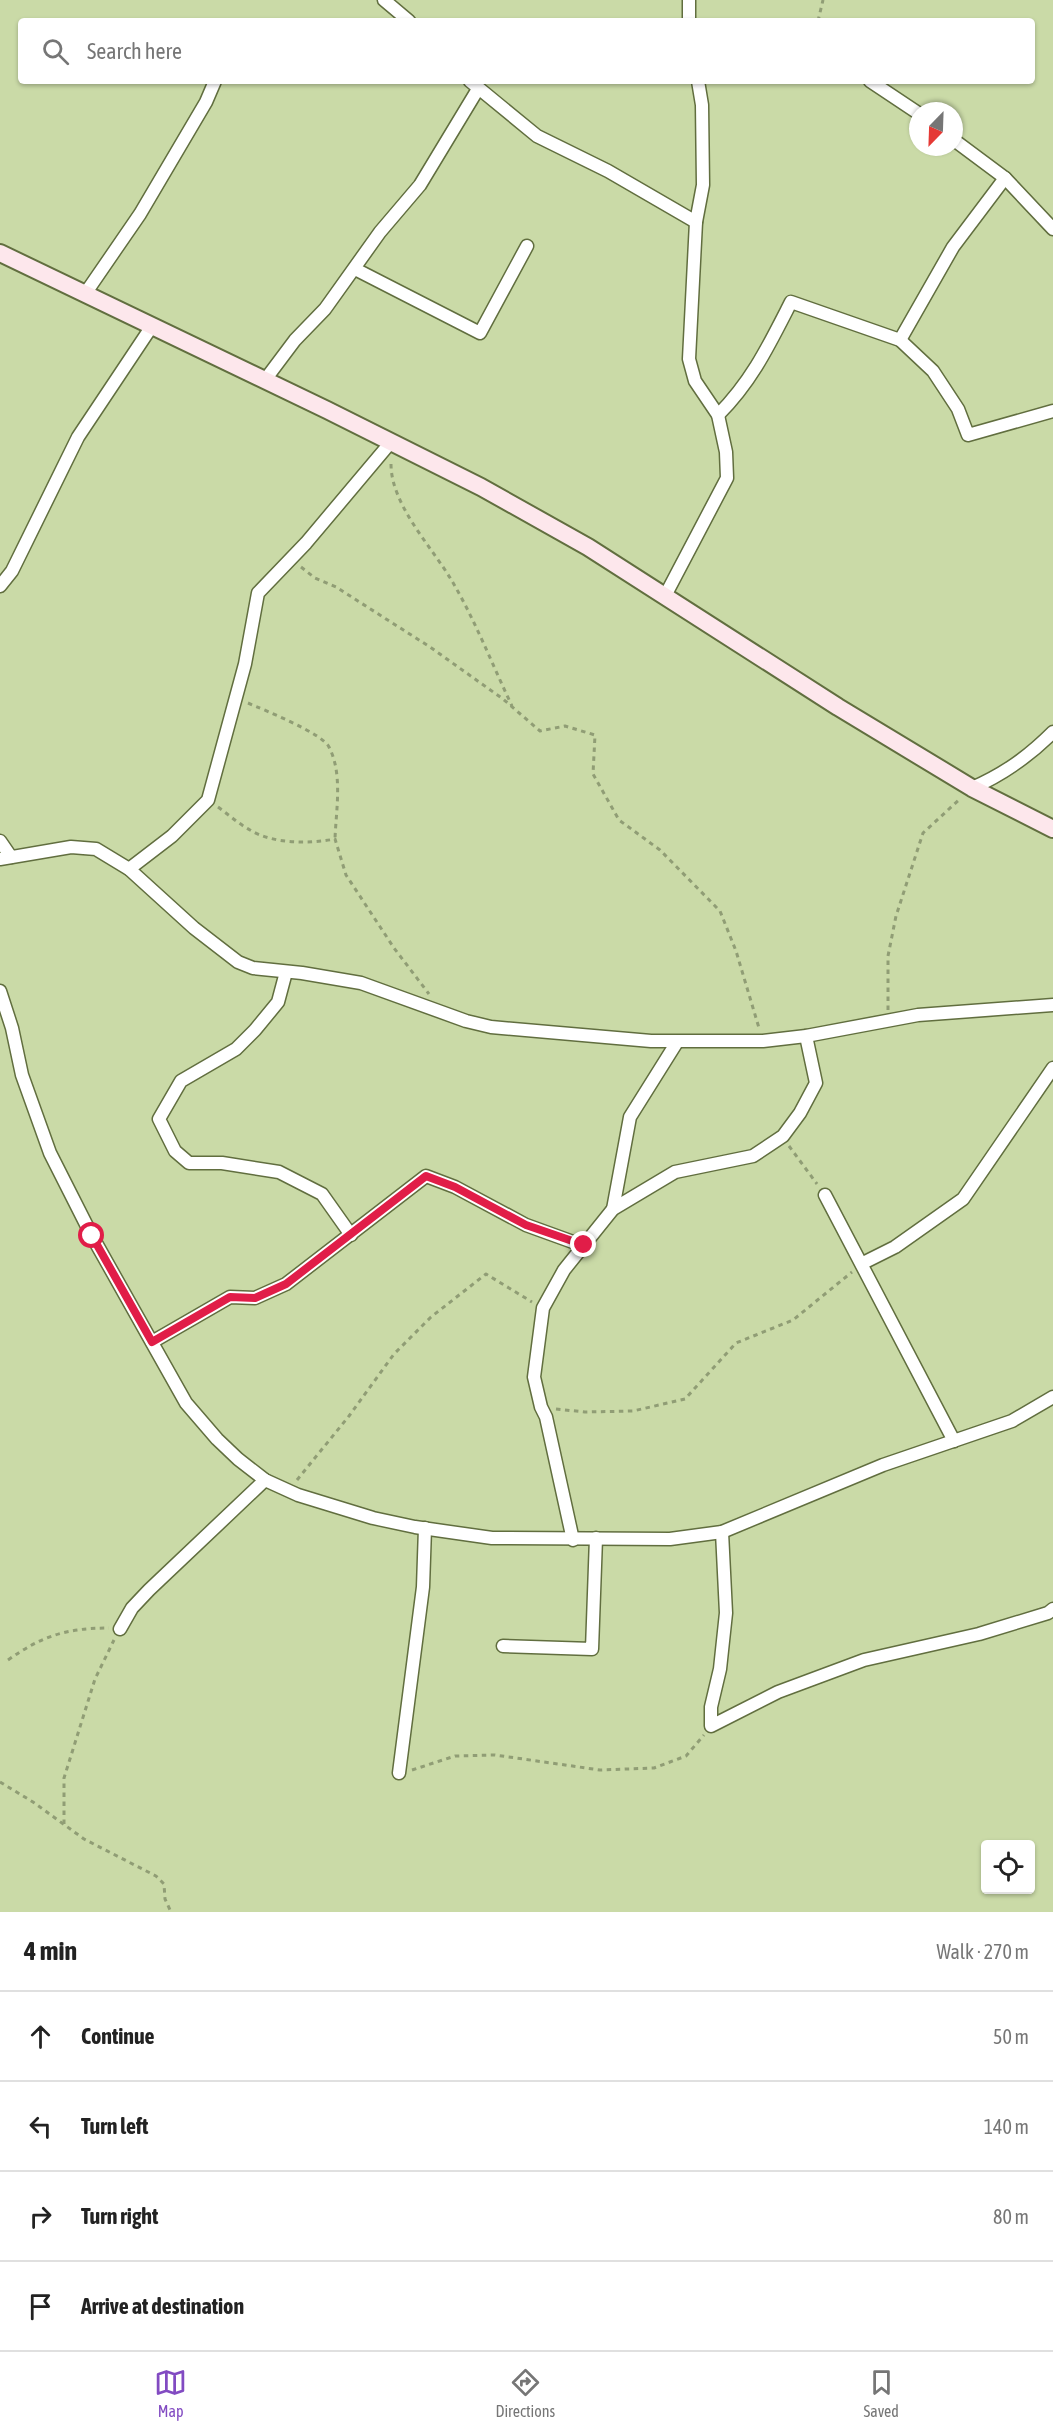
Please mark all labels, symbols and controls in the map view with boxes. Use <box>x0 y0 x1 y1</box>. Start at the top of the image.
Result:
search box <box>18 18 1035 84</box>
icon: search <box>39 35 72 68</box>
text: Search here <box>87 38 182 64</box>
north arrow <box>909 102 963 156</box>
route start <box>78 1222 104 1248</box>
route end <box>570 1231 596 1257</box>
map controls <box>981 1840 1035 1894</box>
button: locate <box>981 1840 1035 1894</box>
text: 4 min <box>24 1936 77 1966</box>
text: Walk · 270 m <box>937 1940 1029 1963</box>
icon: ahead <box>24 2020 57 2053</box>
text: Continue <box>81 2023 155 2049</box>
text: 50 m <box>993 2025 1029 2048</box>
icon: left <box>24 2110 57 2143</box>
text: Turn left <box>81 2113 148 2139</box>
text: 140 m <box>984 2115 1029 2138</box>
icon: right <box>24 2200 57 2233</box>
text: Turn right <box>81 2203 158 2229</box>
text: 80 m <box>993 2205 1029 2228</box>
icon: arrive <box>24 2290 57 2323</box>
text: Arrive at destination <box>81 2293 244 2319</box>
tab: Map <box>154 2366 187 2420</box>
tab: Directions <box>495 2366 555 2420</box>
tab: Saved <box>863 2366 899 2420</box>

